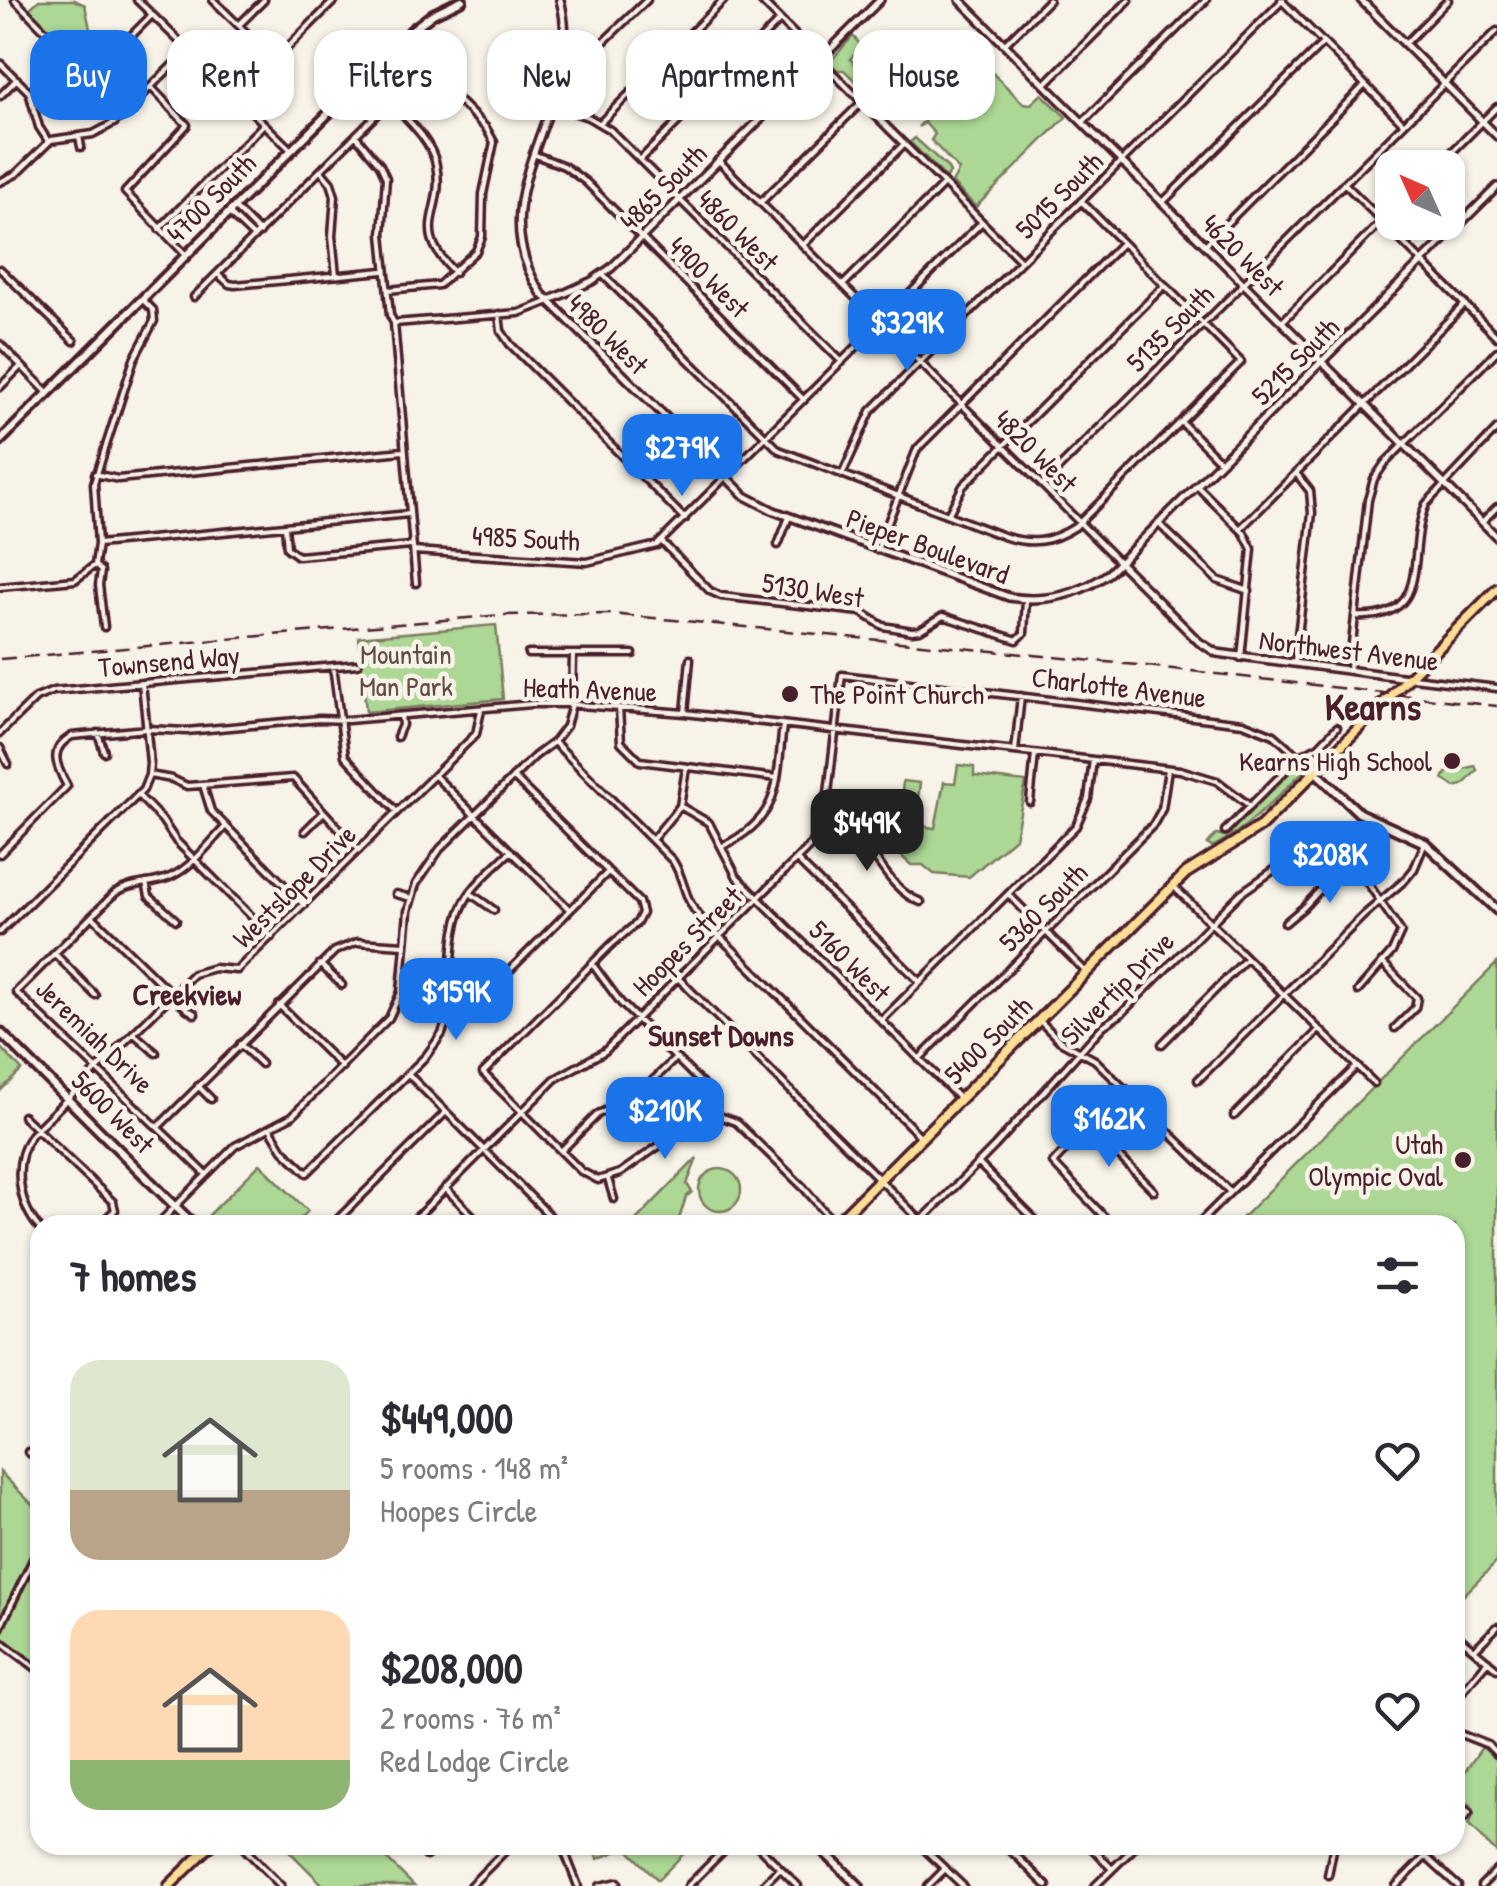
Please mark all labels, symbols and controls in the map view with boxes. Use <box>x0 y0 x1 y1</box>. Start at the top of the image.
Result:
chip: Buy <box>30 30 147 120</box>
chip: Rent <box>167 30 294 120</box>
chip: Filters <box>314 30 467 120</box>
chip: New <box>487 30 606 120</box>
chip: Apartment <box>626 30 833 120</box>
chip: House <box>853 30 995 120</box>
street label: 4865 South <box>611 135 715 239</box>
street label: 5015 South <box>1007 143 1111 247</box>
street label: 4700 South <box>158 145 264 251</box>
north arrow <box>1375 150 1465 240</box>
map controls <box>1375 150 1465 240</box>
street label: 4860 West <box>689 181 788 280</box>
street label: 4620 West <box>1193 205 1293 305</box>
street label: 4900 West <box>660 228 758 326</box>
street label: 5135 South <box>1118 276 1222 380</box>
street label: 4980 West <box>559 285 657 383</box>
pin: $329K <box>837 289 977 374</box>
text: $329K <box>870 300 944 343</box>
street label: 5215 South <box>1243 308 1348 413</box>
street label: 4820 West <box>986 401 1086 501</box>
pin: $279K <box>612 414 752 499</box>
text: $279K <box>644 425 720 468</box>
street label: Pieper Boulevard <box>841 499 1015 593</box>
street label: 4985 South <box>471 516 581 560</box>
street label: 5130 West <box>759 563 867 617</box>
street label: Northwest Avenue <box>1257 620 1441 680</box>
park label: Mountain Man Park <box>359 635 453 705</box>
street label: Townsend Way <box>97 636 242 686</box>
street label: Charlotte Avenue <box>1030 657 1208 717</box>
street label: Heath Avenue <box>522 668 658 710</box>
place label: The Point Church <box>810 675 984 713</box>
district label: Kearns <box>1325 680 1422 732</box>
marker: The Point Church <box>779 683 801 705</box>
place label: Kearns High School <box>1239 742 1433 780</box>
marker: Kearns High School <box>1441 750 1463 772</box>
pin: $449K <box>797 789 937 874</box>
text: $449K <box>833 800 901 843</box>
street label: Westslope Drive <box>224 816 364 956</box>
pin: $208K <box>1260 821 1400 906</box>
text: $208K <box>1292 832 1368 875</box>
street label: 5360 South <box>990 854 1096 960</box>
street label: Hoopes Street <box>624 877 751 1004</box>
street label: 5160 West <box>801 912 899 1010</box>
street label: Silvertip Drive <box>1052 923 1182 1053</box>
pin: $159K <box>386 958 526 1043</box>
text: $159K <box>421 969 491 1012</box>
street label: Jeremiah Drive <box>28 970 162 1102</box>
district label: Creekview <box>133 974 242 1014</box>
street label: 5400 South <box>935 987 1041 1093</box>
district label: Sunset Downs <box>648 1015 794 1055</box>
street label: 5600 West <box>63 1062 163 1162</box>
pin: $210K <box>595 1077 735 1162</box>
pin: $162K <box>1039 1085 1179 1170</box>
text: $210K <box>628 1088 702 1131</box>
text: $162K <box>1073 1096 1145 1139</box>
place label: Utah Olympic Oval <box>1308 1125 1444 1195</box>
marker: Utah Olympic Oval <box>1452 1149 1474 1171</box>
text: 7 homes <box>70 1247 196 1304</box>
icon: filters <box>1370 1248 1425 1303</box>
text: $449,000 <box>380 1389 513 1446</box>
icon: home <box>150 1400 270 1520</box>
icon: heart <box>1370 1433 1425 1488</box>
text: 5 rooms · 148 m² <box>380 1446 568 1489</box>
text: Hoopes Circle <box>380 1489 538 1532</box>
text: $208,000 <box>380 1639 523 1696</box>
icon: home <box>150 1650 270 1770</box>
icon: heart <box>1370 1683 1425 1738</box>
text: 2 rooms · 76 m² <box>380 1696 561 1739</box>
text: Red Lodge Circle <box>380 1739 569 1782</box>

